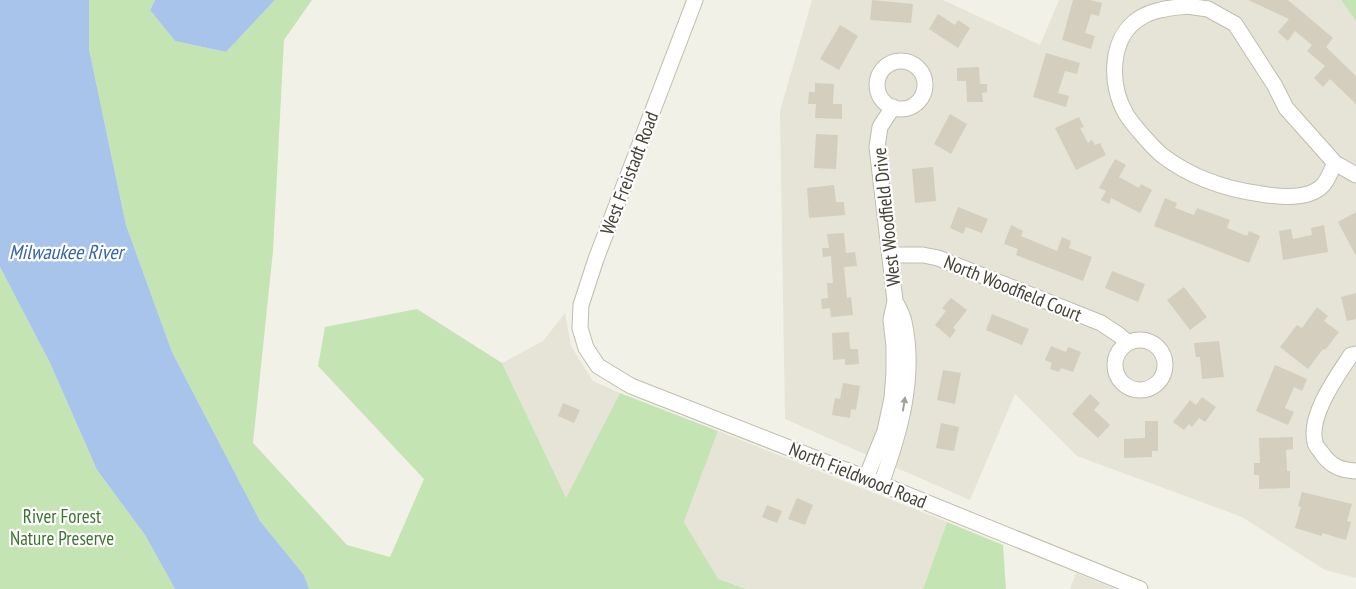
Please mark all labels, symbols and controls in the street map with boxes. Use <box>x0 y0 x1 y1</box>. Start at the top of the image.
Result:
street label: West Freistadt Road <box>595 108 663 238</box>
street label: West Woodfield Drive <box>867 146 905 288</box>
water label: Milwaukee River <box>9 239 125 265</box>
street label: North Woodfield Court <box>941 249 1086 327</box>
one-way arrow <box>901 395 909 411</box>
street label: North Fieldwood Road <box>786 436 930 514</box>
park label: River Forest Nature Preserve <box>10 504 114 550</box>

